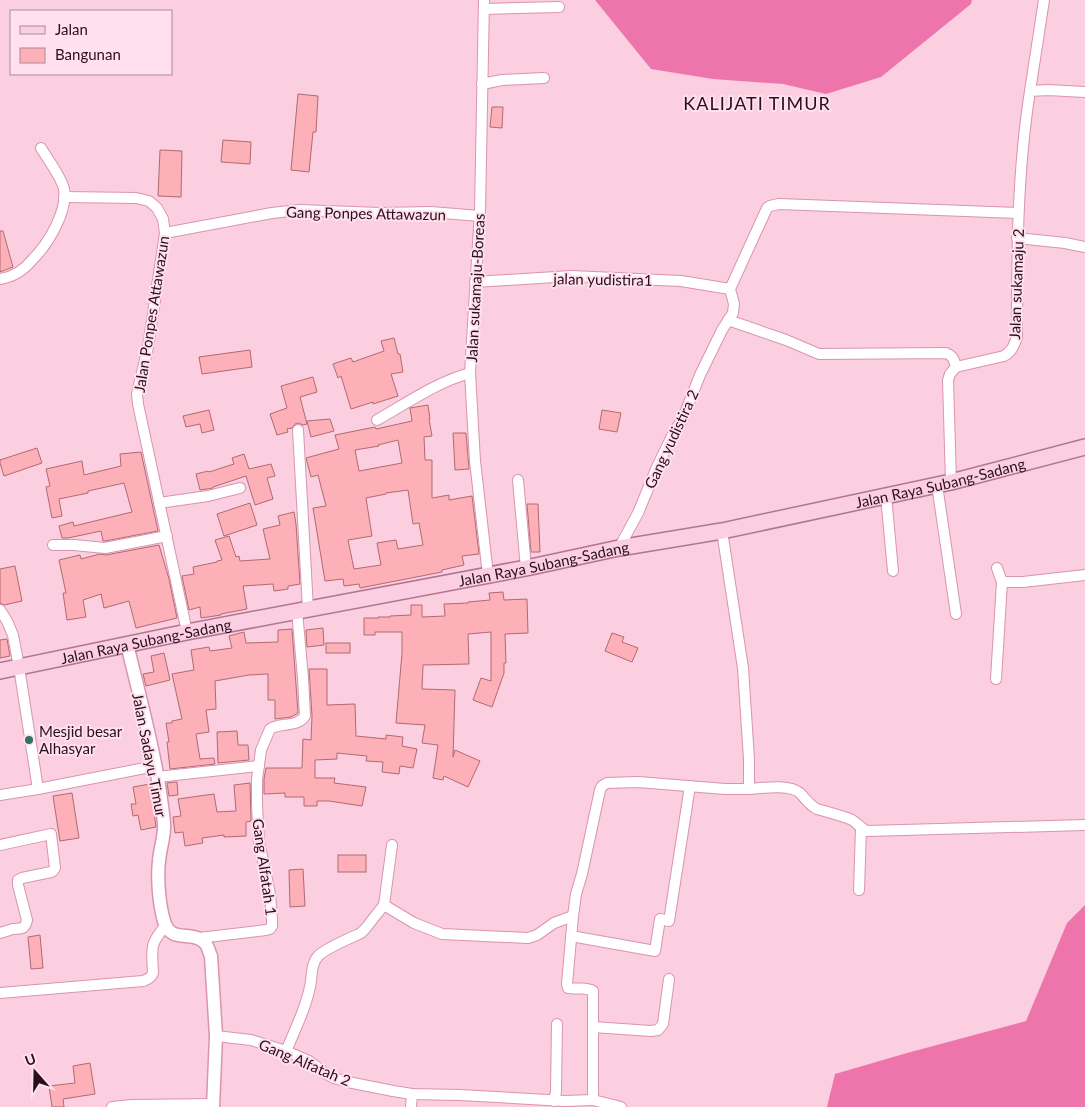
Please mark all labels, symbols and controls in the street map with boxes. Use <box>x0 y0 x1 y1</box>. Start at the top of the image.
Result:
legend <box>10 10 172 75</box>
text: Jalan <box>55 20 88 38</box>
text: Bangunan <box>55 45 121 63</box>
district label: KALIJATI TIMUR <box>683 92 831 114</box>
street label: Gang Ponpes Attawazun <box>286 203 446 223</box>
street label: Jalan sukamaju-Boreas <box>462 213 488 363</box>
street label: Jalan sukamaju 2 <box>1005 228 1027 340</box>
street label: Jalan Ponpes Attawazun <box>130 234 172 394</box>
street label: jalan yudistira1 <box>552 269 653 289</box>
street label: Gang yudistira 2 <box>640 387 702 491</box>
street label: Jalan Raya Subang-Sadang <box>854 454 1027 511</box>
street label: Jalan Raya Subang-Sadang <box>457 537 630 590</box>
street label: Jalan Raya Subang-Sadang <box>59 615 233 667</box>
street label: Jalan Sadayu Timur <box>129 691 171 819</box>
place label: Mesjid besar Alhasyar <box>39 722 123 757</box>
marker: Mesjid besar Alhasyar <box>23 734 35 746</box>
street label: Gang Alfatah 1 <box>249 817 281 917</box>
street label: Gang Alfatah 2 <box>256 1035 354 1089</box>
north arrow <box>10 1047 60 1097</box>
text: U <box>23 1050 38 1069</box>

